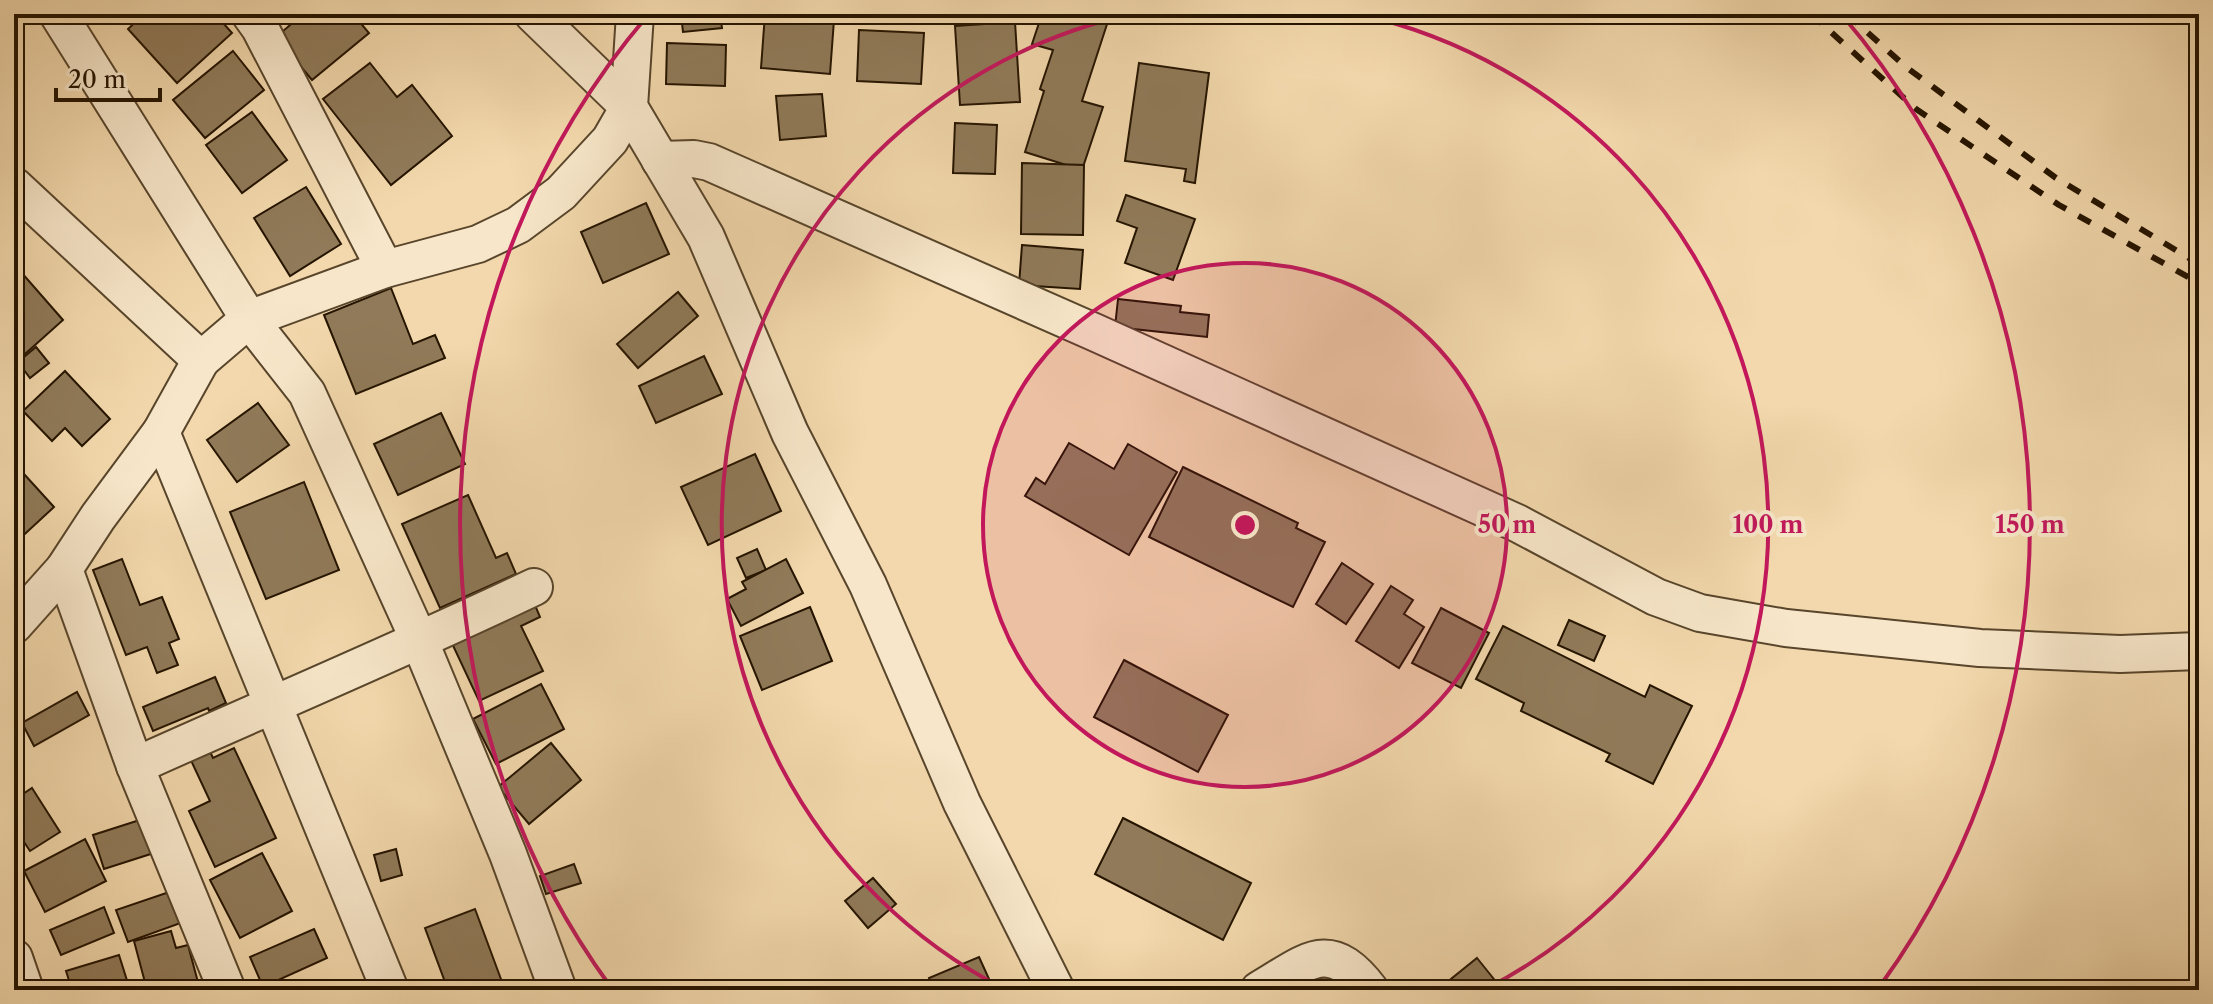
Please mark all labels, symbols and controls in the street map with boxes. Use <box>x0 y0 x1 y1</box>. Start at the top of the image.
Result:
scale bar <box>56 52 160 102</box>
text: 20 m <box>68 65 126 94</box>
text: 50 m <box>1478 510 1536 539</box>
text: 100 m <box>1732 510 1804 539</box>
text: 150 m <box>1995 510 2065 539</box>
centre of rings <box>1231 511 1259 539</box>

